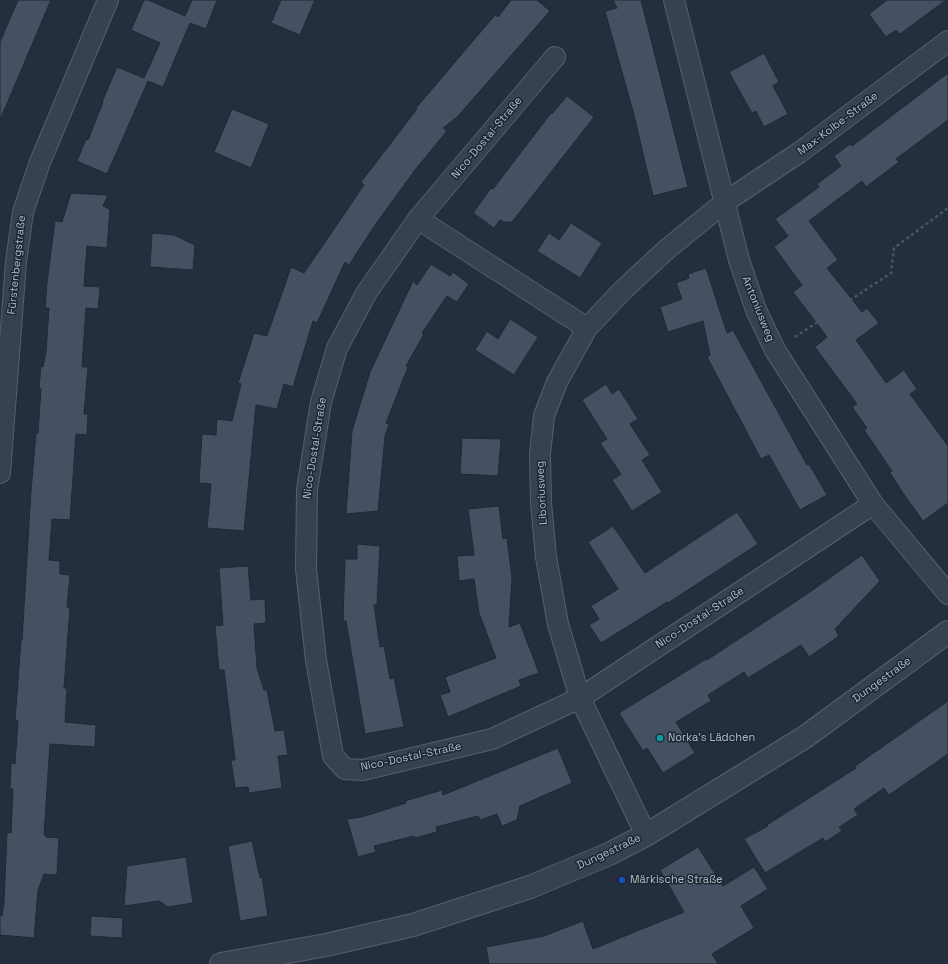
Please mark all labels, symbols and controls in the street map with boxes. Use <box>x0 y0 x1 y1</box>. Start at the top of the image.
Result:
street label: Max-Kolbe-Straße <box>795 90 881 158</box>
street label: Nico-Dostal-Straße <box>449 94 525 182</box>
street label: Fürstenbergstraße <box>5 215 29 315</box>
street label: Antoniusweg <box>739 274 777 344</box>
street label: Nico-Dostal-Straße <box>300 396 330 500</box>
street label: Liboriusweg <box>534 461 550 525</box>
street label: Nico-Dostal-Straße <box>653 584 747 652</box>
street label: Dungestraße <box>850 654 914 706</box>
place label: Norka's Lädchen <box>668 731 755 745</box>
marker: Norka's Lädchen <box>655 733 665 743</box>
street label: Nico-Dostal-Straße <box>359 740 463 774</box>
street label: Dungestraße <box>575 831 643 873</box>
place label: Märkische Straße <box>630 873 723 887</box>
marker: Märkische Straße <box>617 875 627 885</box>

